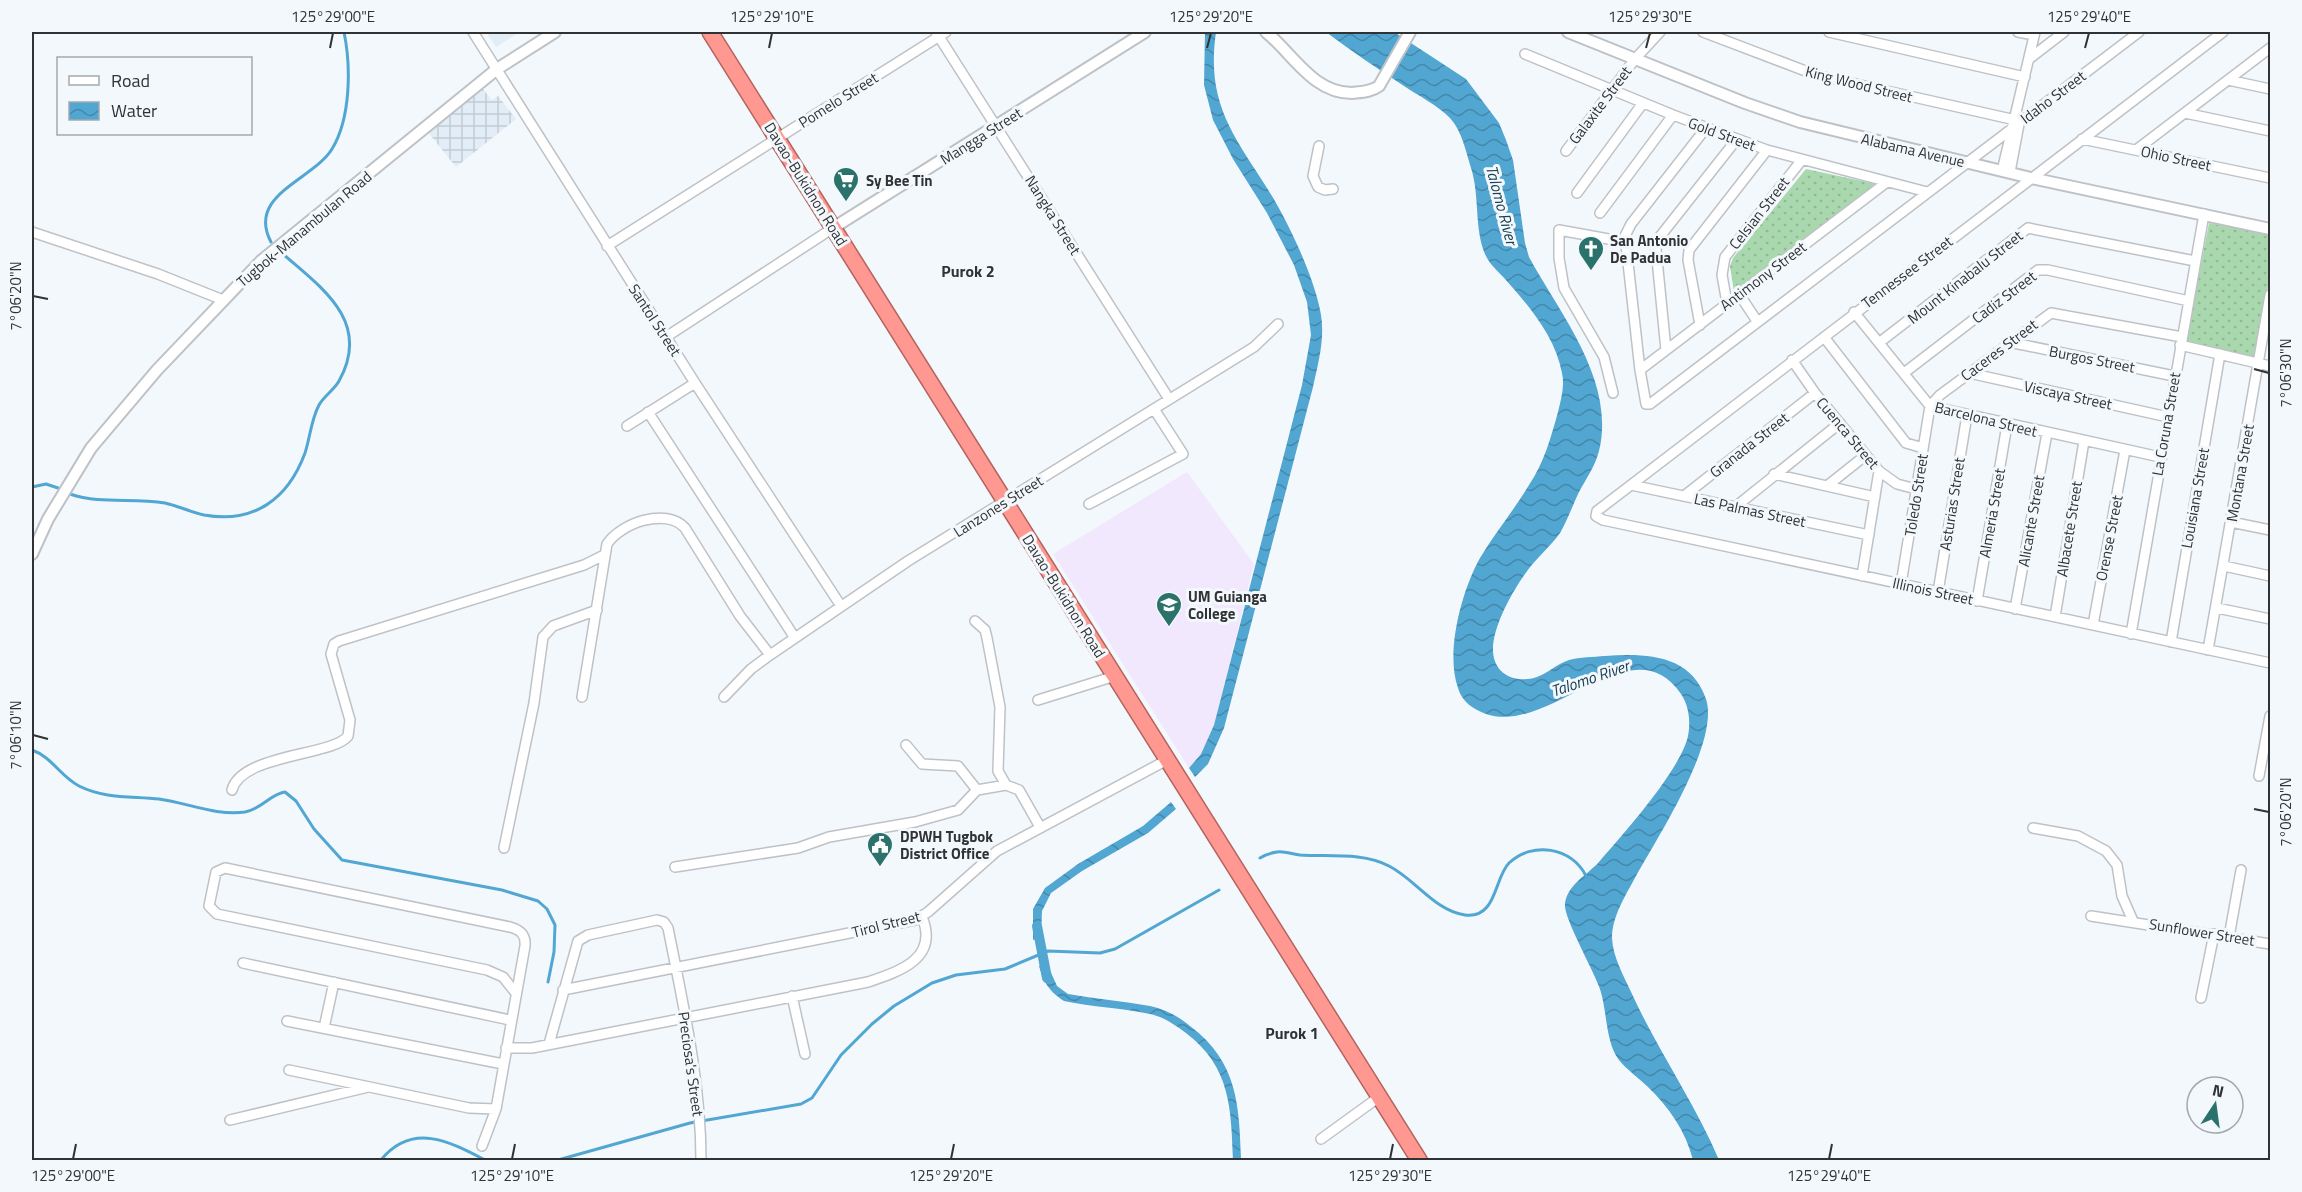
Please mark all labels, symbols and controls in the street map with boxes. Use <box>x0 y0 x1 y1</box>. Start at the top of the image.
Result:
text: 125°29'00"E <box>291 5 375 28</box>
text: 125°29'10"E <box>730 5 814 28</box>
text: 125°29'20"E <box>1169 5 1253 28</box>
text: 125°29'30"E <box>1608 5 1692 28</box>
text: 125°29'40"E <box>2047 5 2131 28</box>
legend <box>57 57 252 135</box>
street label: King Wood Street <box>1803 60 1916 109</box>
street label: Galaxite Street <box>1563 61 1637 149</box>
street label: Idaho Street <box>2015 64 2091 129</box>
street label: Pomelo Street <box>794 66 883 134</box>
text: Road <box>111 67 150 94</box>
text: Water <box>111 97 157 124</box>
street label: Mangga Street <box>935 101 1027 170</box>
street label: Gold Street <box>1685 111 1760 157</box>
street label: Davao-Bukidnon Road <box>759 118 853 250</box>
street label: Alabama Avenue <box>1859 127 1967 173</box>
street label: Ohio Street <box>2139 139 2214 177</box>
water label: Talomo River <box>1480 163 1525 249</box>
street label: Tugbok-Manambulan Road <box>231 165 377 293</box>
supermarket icon: Sy Bee Tin <box>831 165 861 203</box>
place label: Sy Bee Tin <box>866 169 933 192</box>
street label: Nangka Street <box>1019 171 1087 260</box>
street label: Celsian Street <box>1723 171 1795 254</box>
street label: Mount Kinabalu Street <box>1902 224 2028 330</box>
place label: San Antonio De Padua <box>1610 229 1688 269</box>
street label: Tennessee Street <box>1857 230 1958 314</box>
church icon: San Antonio De Padua <box>1576 234 1606 272</box>
street label: Antimony Street <box>1715 235 1812 316</box>
district label: Purok 2 <box>941 259 995 283</box>
text: 7°06'20"N <box>4 261 27 331</box>
street label: Cadiz Street <box>1967 265 2042 329</box>
street label: Santol Street <box>623 279 687 361</box>
street label: Caceres Street <box>1956 313 2043 387</box>
text: 7°06'30"N <box>2274 338 2297 408</box>
street label: Burgos Street <box>2047 339 2138 379</box>
street label: La Coruna Street <box>2146 370 2187 478</box>
street label: Viscaya Street <box>2022 374 2115 416</box>
street label: Cuenca Street <box>1811 392 1885 475</box>
street label: Barcelona Street <box>1932 395 2040 443</box>
street label: Granada Street <box>1705 406 1794 483</box>
street label: Montana Street <box>2220 422 2260 524</box>
street label: Louisiana Street <box>2175 445 2215 550</box>
street label: Toledo Street <box>1898 451 1934 538</box>
street label: Asturias Street <box>1933 455 1971 552</box>
street label: Almeria Street <box>1973 466 2011 560</box>
street label: Lanzones Street <box>949 469 1048 543</box>
street label: Alicante Street <box>2012 473 2050 569</box>
street label: Albacete Street <box>2050 479 2088 579</box>
street label: Las Palmas Street <box>1692 487 1809 533</box>
street label: Orense Street <box>2089 492 2129 583</box>
street label: Davao-Bukidnon Road <box>1017 530 1111 662</box>
street label: Illinois Street <box>1890 571 1976 611</box>
place label: UM Guianga College <box>1188 585 1267 625</box>
school or university icon: UM Guianga College <box>1154 590 1184 628</box>
water label: Talomo River <box>1548 653 1634 703</box>
text: 7°06'10"N <box>4 700 27 770</box>
text: 7°06'20"N <box>2274 777 2297 847</box>
place label: DPWH Tugbok District Office <box>900 825 993 865</box>
public building icon: DPWH Tugbok District Office <box>865 830 895 868</box>
street label: Tirol Street <box>849 904 923 944</box>
street label: Sunflower Street <box>2148 912 2257 952</box>
street label: Preciosa's Street <box>672 1010 710 1119</box>
district label: Purok 1 <box>1265 1021 1319 1045</box>
north arrow <box>2185 1075 2245 1135</box>
text: N <box>2210 1077 2226 1103</box>
text: 125°29'00"E <box>31 1164 115 1187</box>
text: 125°29'10"E <box>470 1164 554 1187</box>
text: 125°29'20"E <box>909 1164 993 1187</box>
text: 125°29'30"E <box>1348 1164 1432 1187</box>
text: 125°29'40"E <box>1787 1164 1871 1187</box>

